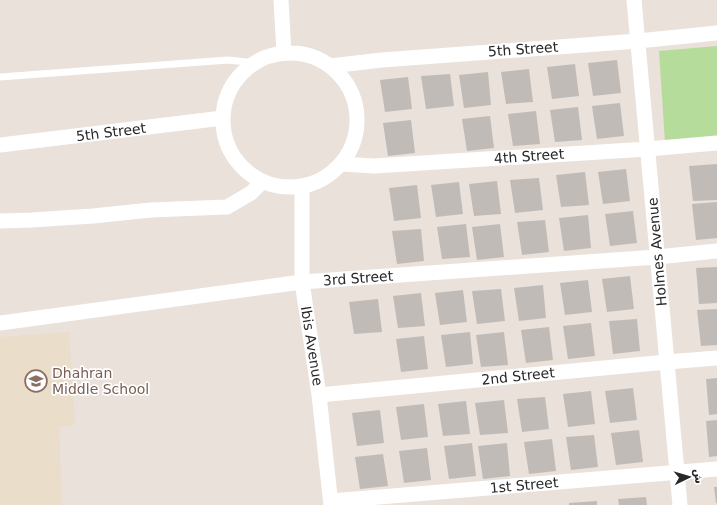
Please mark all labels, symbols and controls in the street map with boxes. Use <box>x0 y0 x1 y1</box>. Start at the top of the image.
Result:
street label: 5th Street <box>487 39 559 59</box>
street label: 5th Street <box>75 120 147 144</box>
street label: 4th Street <box>493 146 565 166</box>
street label: Holmes Avenue <box>644 197 670 307</box>
street label: 3rd Street <box>322 268 394 288</box>
street label: Ibis Avenue <box>298 305 326 387</box>
street label: 2nd Street <box>481 364 556 388</box>
place label: Dhahran Middle School <box>52 365 149 397</box>
school or university icon: Dhahran Middle School <box>23 368 49 394</box>
north arrow <box>669 457 709 497</box>
text: ش <box>691 468 706 484</box>
street label: 1st Street <box>489 474 559 496</box>

